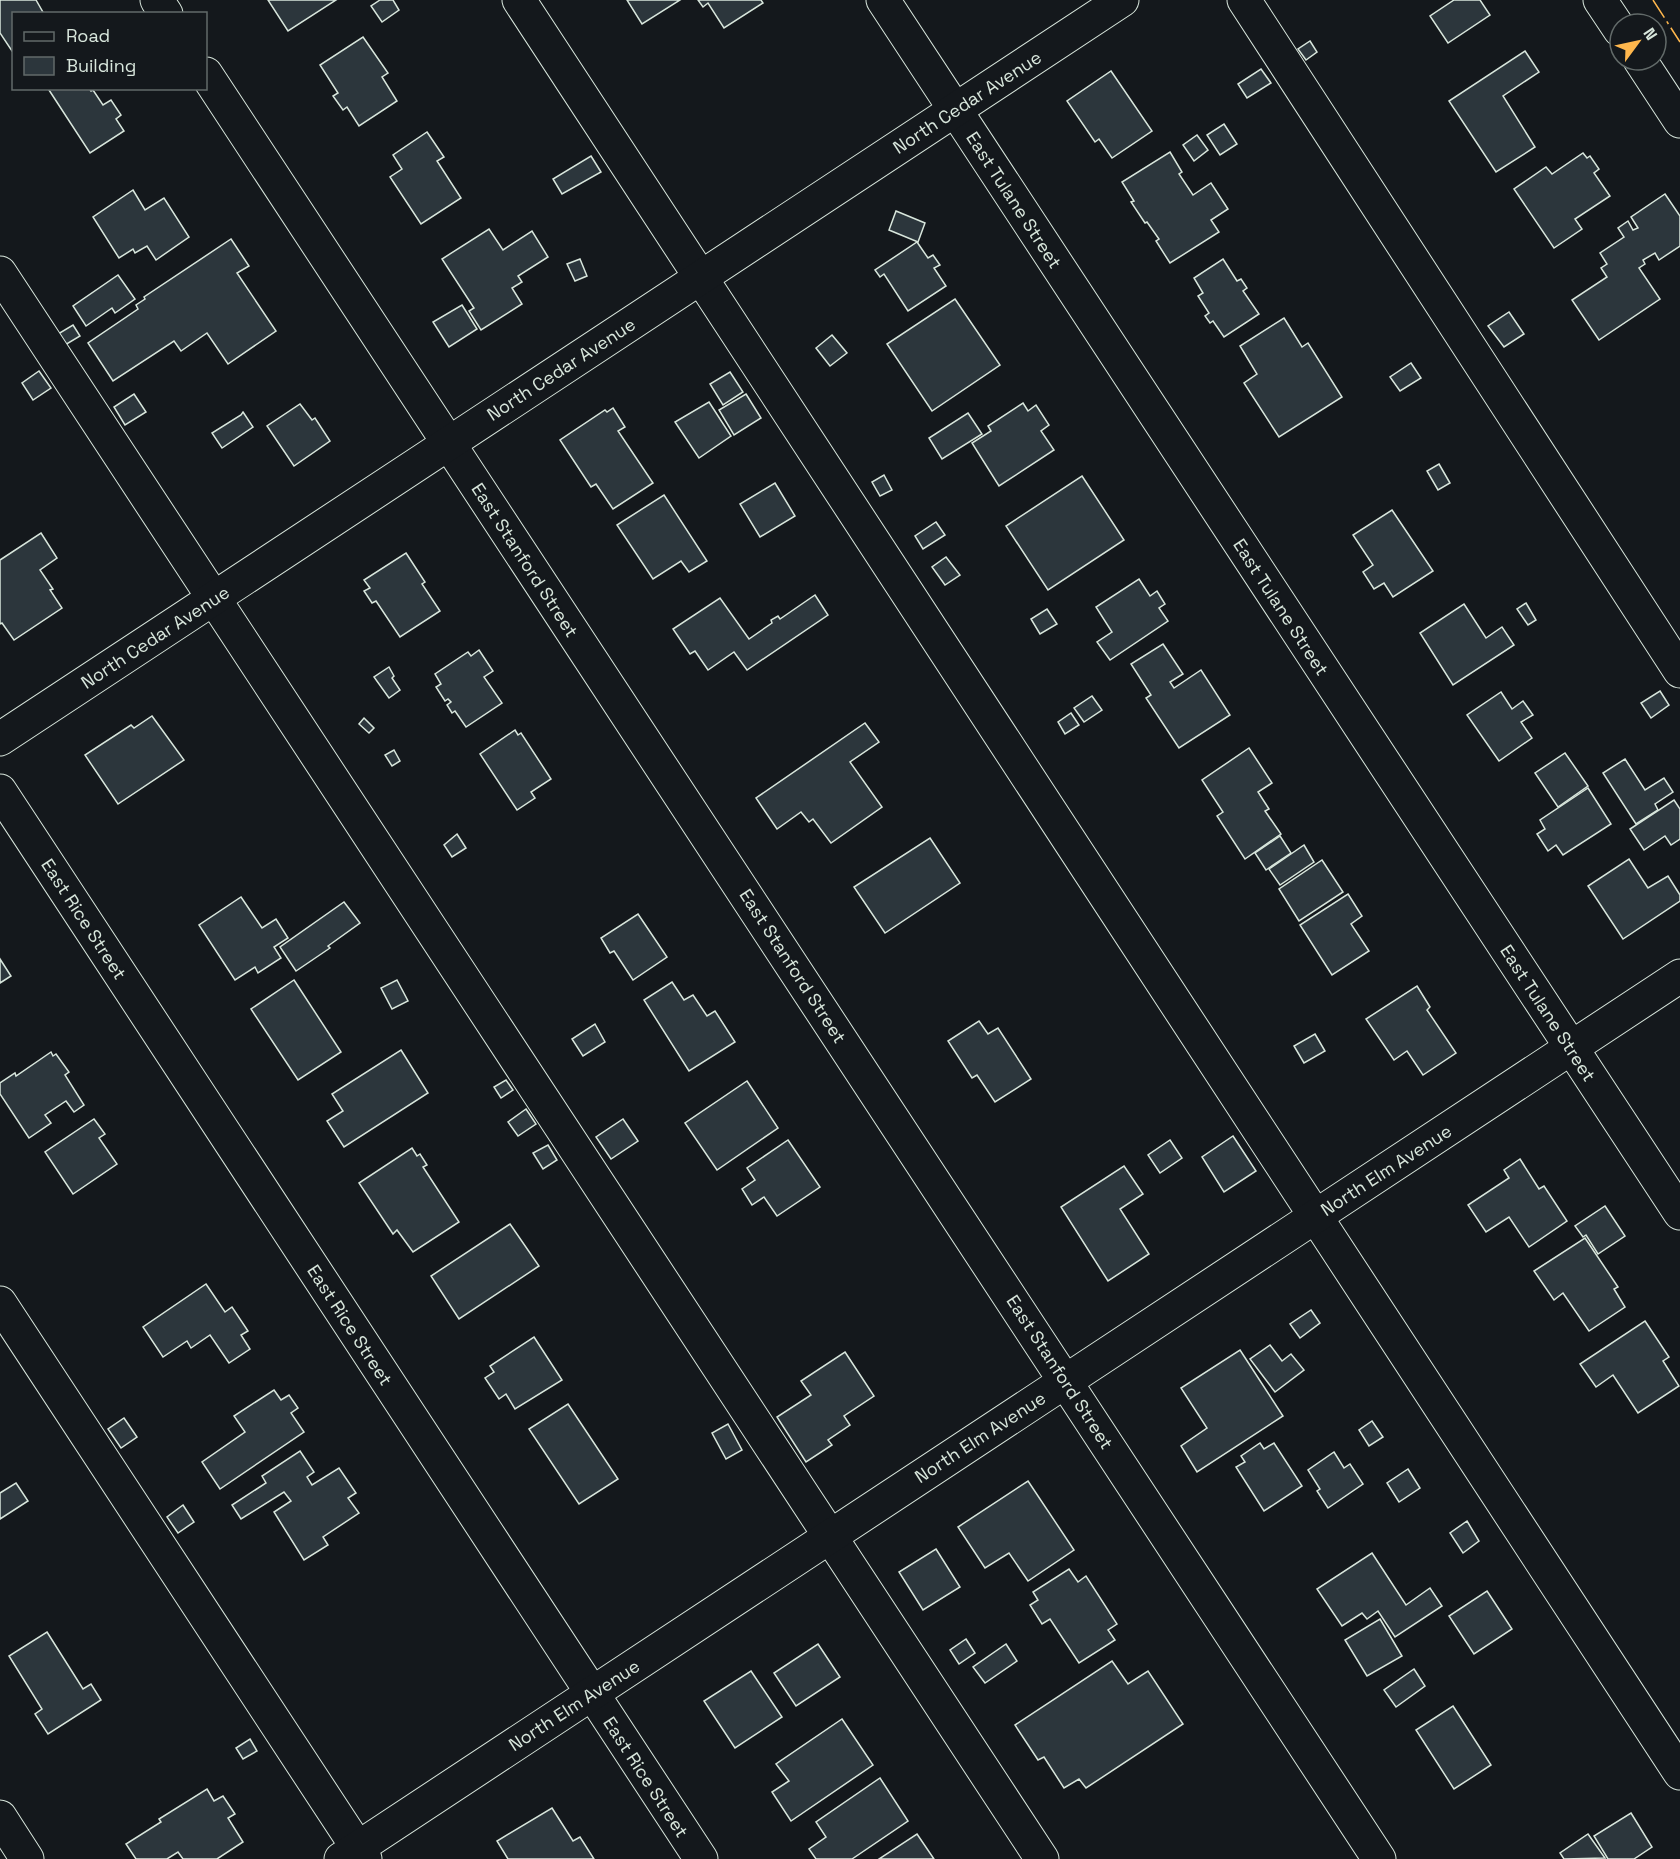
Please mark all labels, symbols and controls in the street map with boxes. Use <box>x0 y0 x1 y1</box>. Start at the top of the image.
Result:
legend <box>12 12 207 90</box>
north arrow <box>1608 12 1668 72</box>
text: Road <box>66 24 110 47</box>
text: N <box>1638 24 1662 44</box>
street label: North Cedar Avenue <box>888 45 1046 159</box>
text: Building <box>66 54 136 77</box>
street label: East Tulane Street <box>961 127 1067 273</box>
street label: North Cedar Avenue <box>482 312 640 426</box>
street label: East Stanford Street <box>467 479 583 641</box>
street label: East Tulane Street <box>1228 534 1334 680</box>
street label: North Cedar Avenue <box>76 580 234 694</box>
street label: East Rice Street <box>36 854 132 984</box>
street label: East Stanford Street <box>735 885 851 1047</box>
street label: East Tulane Street <box>1495 940 1601 1086</box>
street label: North Elm Avenue <box>1316 1119 1456 1221</box>
street label: East Rice Street <box>302 1260 398 1390</box>
street label: East Stanford Street <box>1002 1291 1118 1453</box>
street label: North Elm Avenue <box>910 1386 1050 1488</box>
street label: North Elm Avenue <box>504 1654 644 1756</box>
street label: East Rice Street <box>598 1712 694 1842</box>

